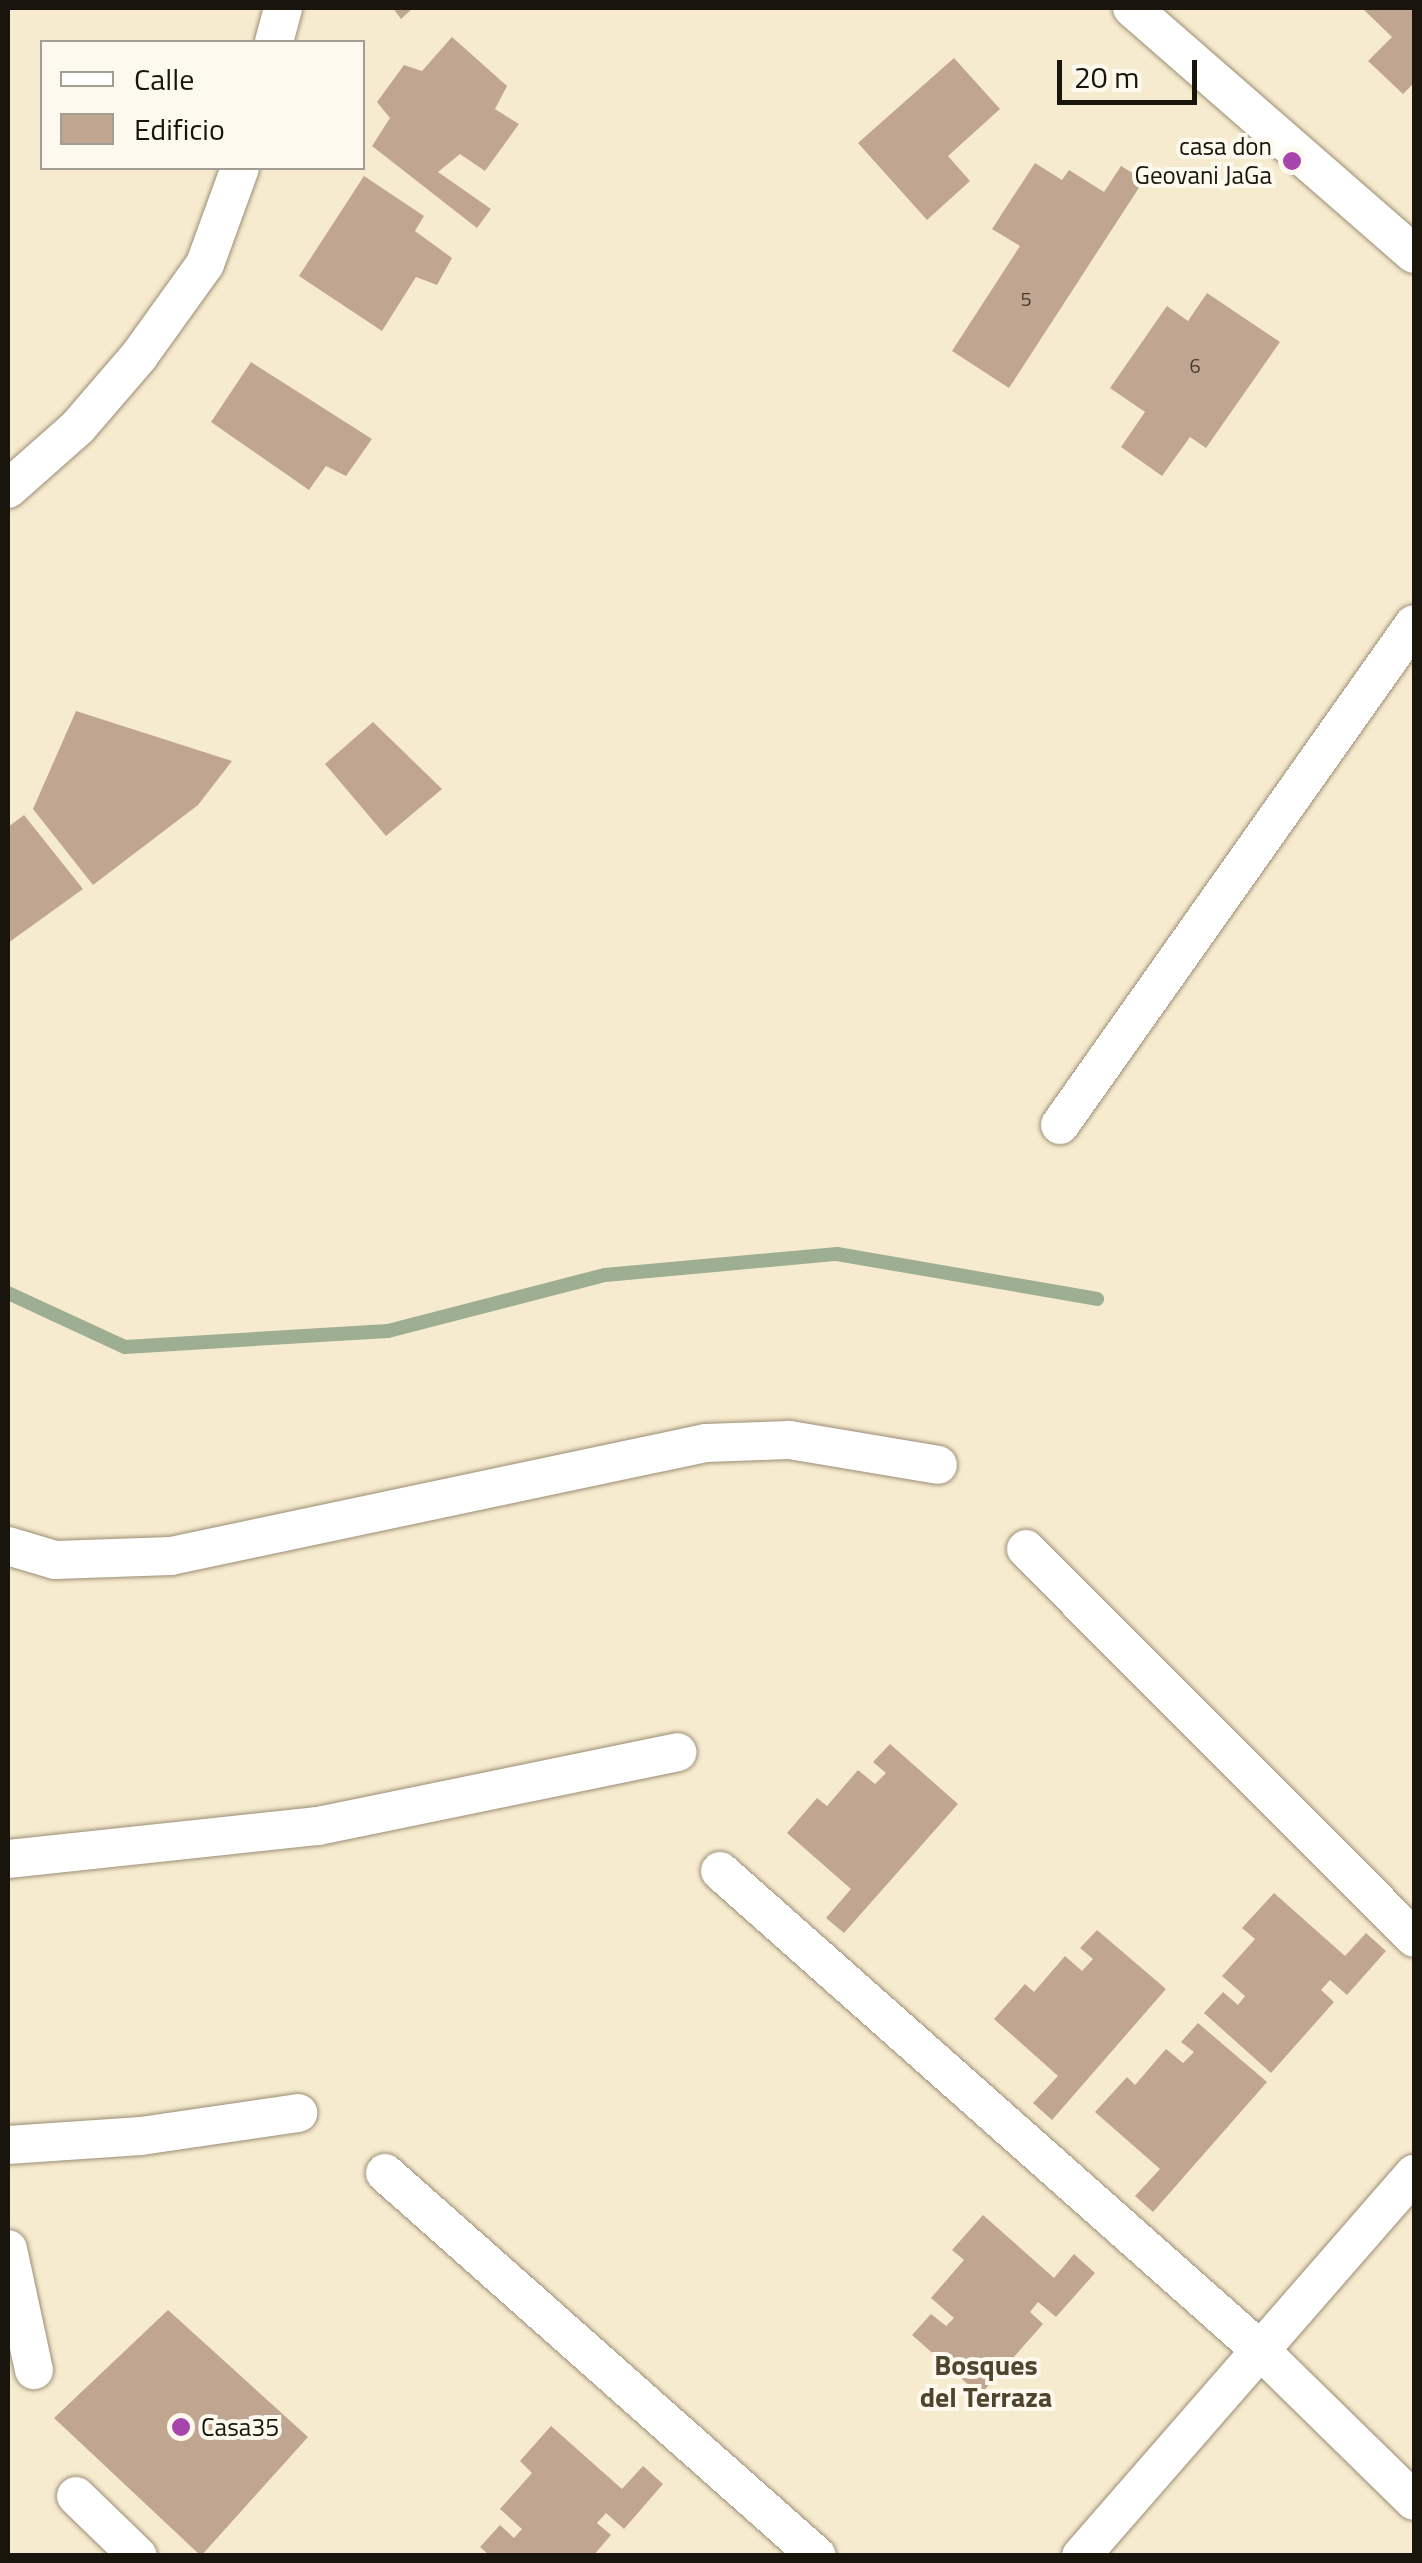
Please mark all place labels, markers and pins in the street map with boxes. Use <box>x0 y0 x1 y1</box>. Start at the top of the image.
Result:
place label: casa don Geovani JaGa <box>1135 132 1272 191</box>
marker: casa don Geovani JaGa <box>1281 150 1303 172</box>
place label: Casa35 <box>201 2412 279 2442</box>
marker: Casa35 <box>170 2416 192 2438</box>

